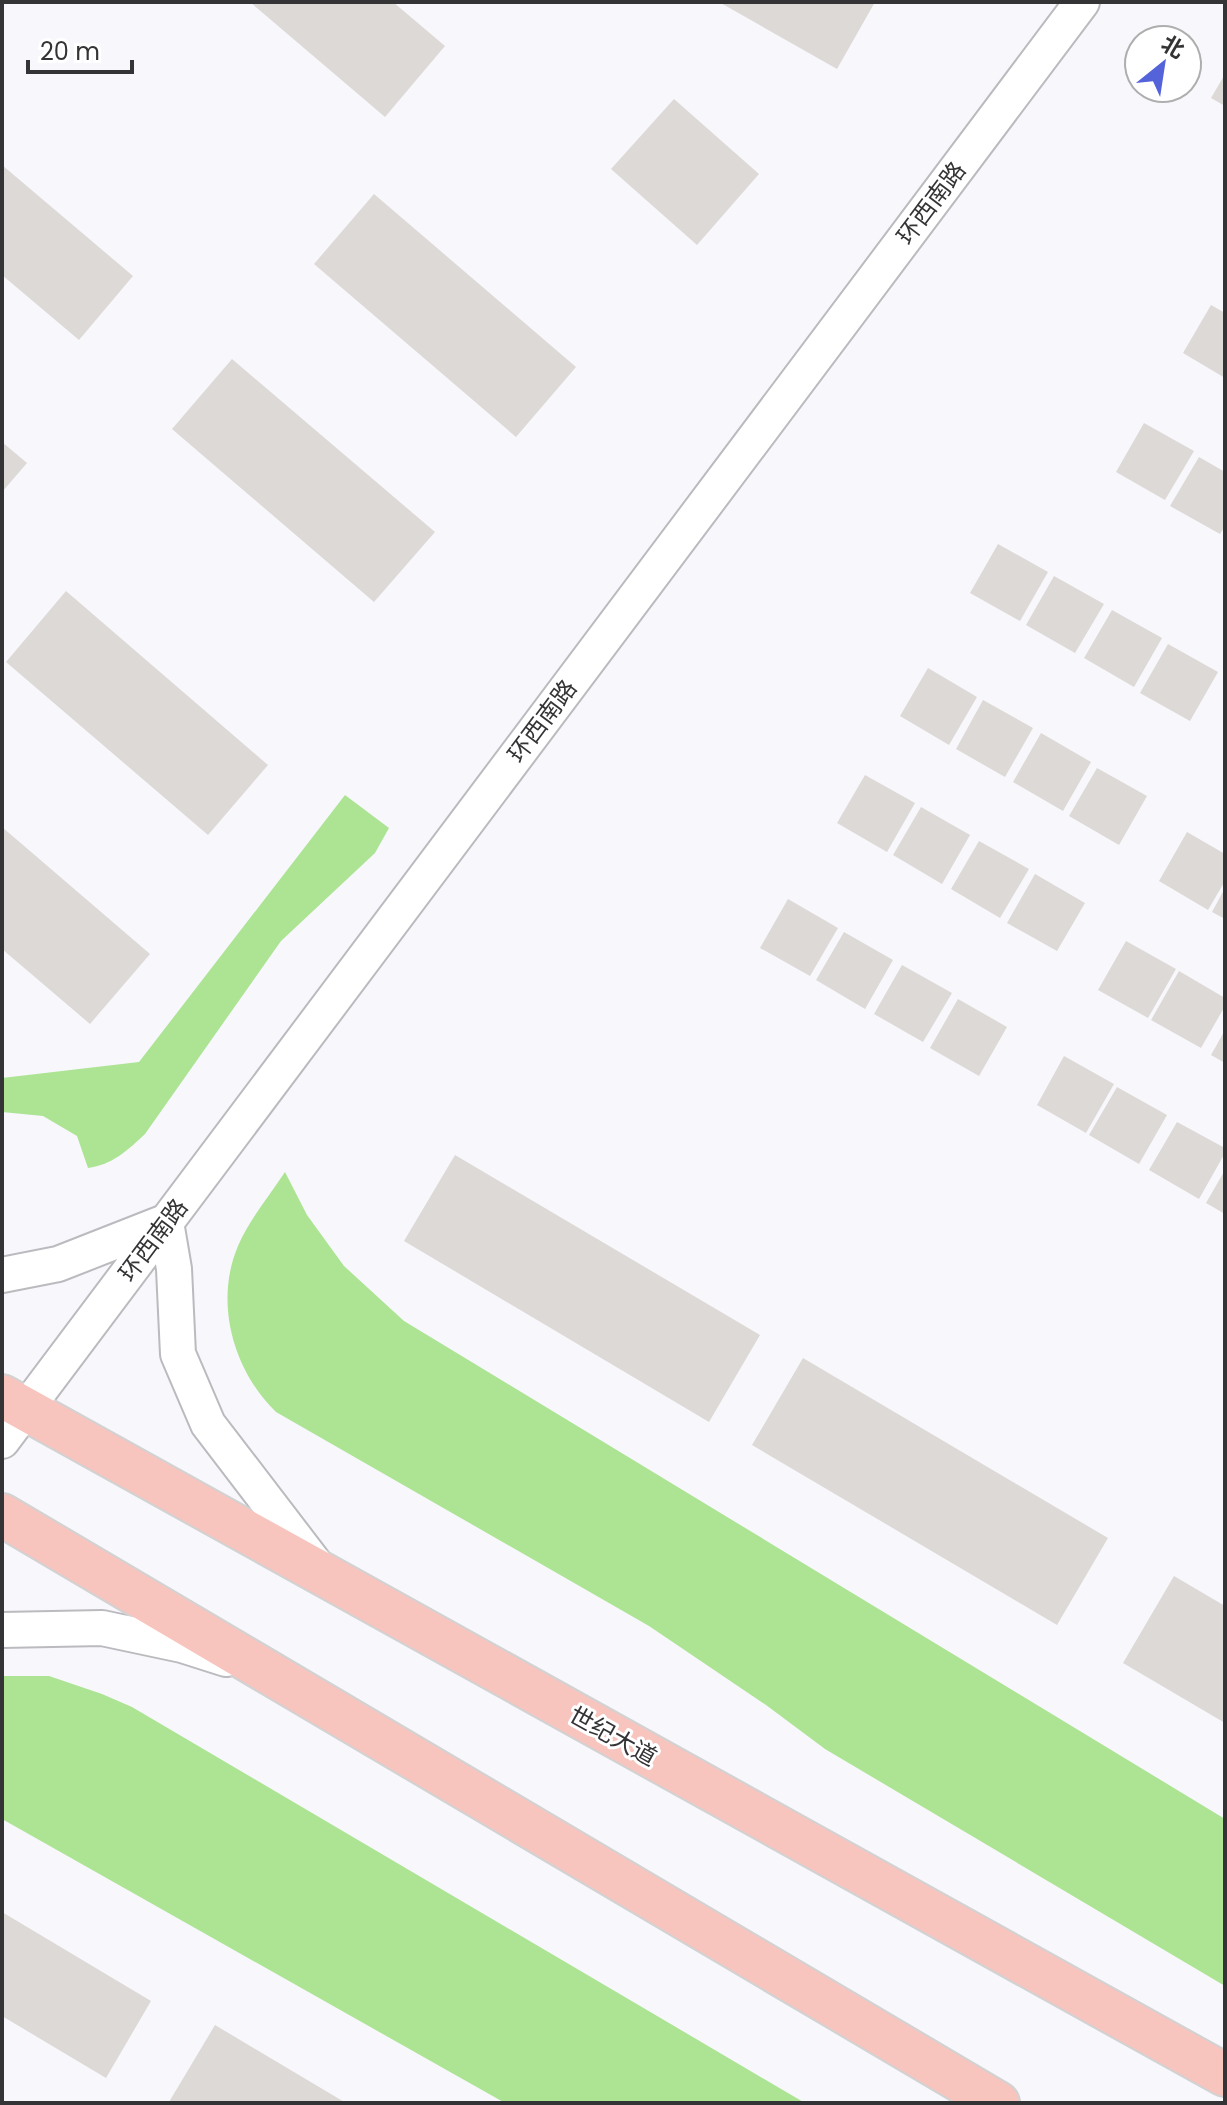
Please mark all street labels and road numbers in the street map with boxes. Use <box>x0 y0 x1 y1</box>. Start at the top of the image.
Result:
street label: 环西南路 <box>889 155 973 251</box>
street label: 环西南路 <box>500 673 584 769</box>
street label: 环西南路 <box>111 1192 195 1288</box>
street label: 世纪大道 <box>563 1698 663 1774</box>

